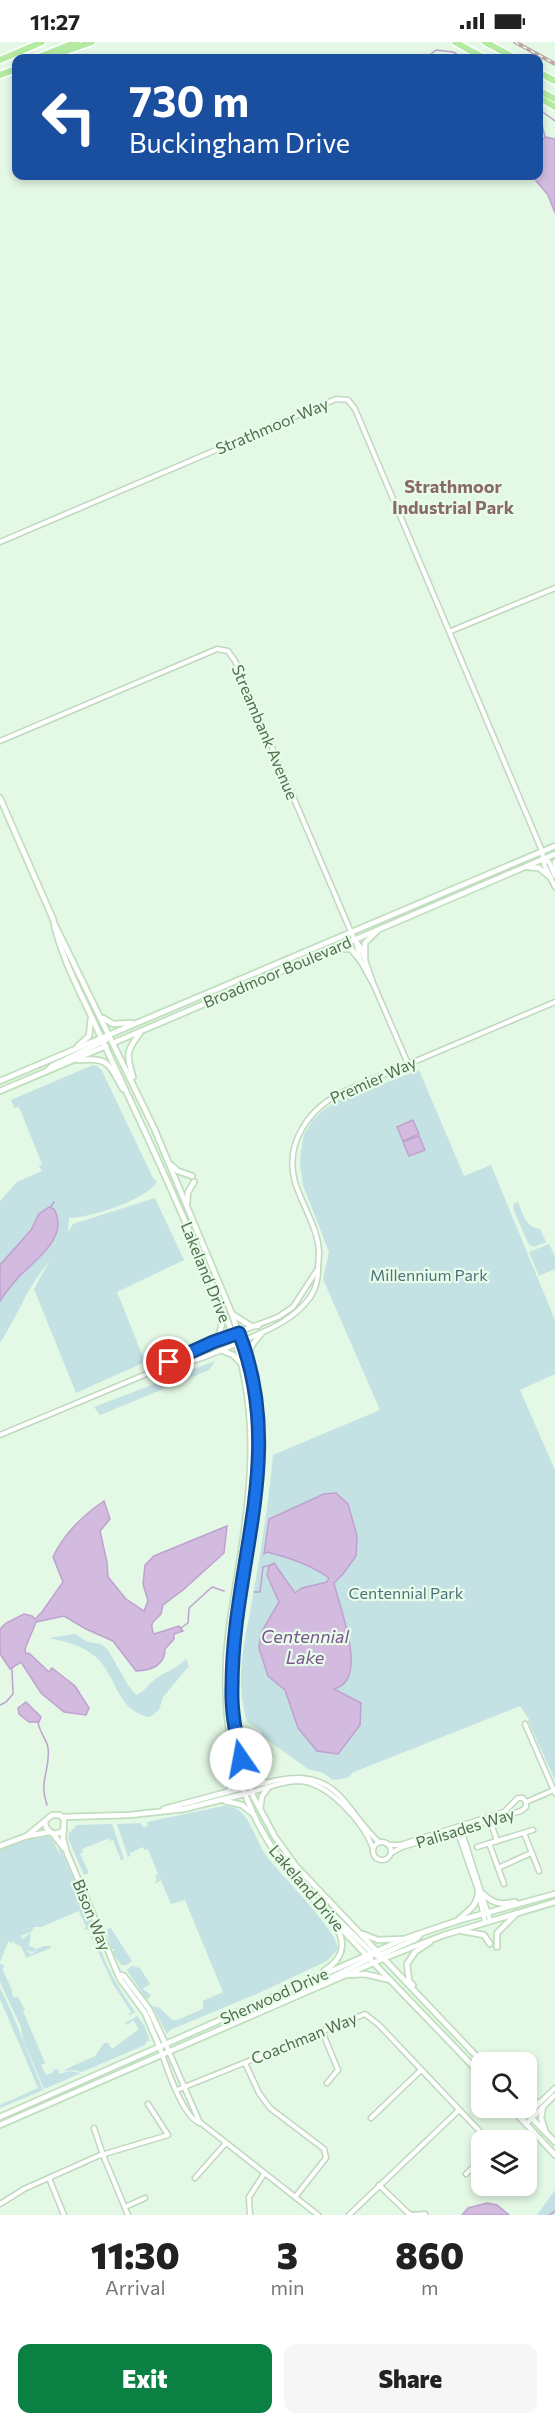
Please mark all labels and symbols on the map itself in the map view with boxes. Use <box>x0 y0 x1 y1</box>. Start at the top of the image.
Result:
street label: Strathmoor Way <box>213 393 331 458</box>
district label: Strathmoor Industrial Park <box>392 475 515 518</box>
street label: Streambank Avenue <box>228 661 302 802</box>
street label: Broadmoor Boulevard <box>200 932 354 1011</box>
street label: Premier Way <box>327 1052 419 1107</box>
street label: Lakeland Drive <box>178 1219 235 1325</box>
park label: Millennium Park <box>370 1265 488 1284</box>
pin <box>143 1336 194 1387</box>
park label: Centennial Park <box>349 1583 464 1602</box>
water label: Centennial Lake <box>261 1625 349 1668</box>
position arrow <box>209 1727 273 1791</box>
street label: Palisades Way <box>413 1803 517 1852</box>
street label: Lakeland Drive <box>266 1841 349 1935</box>
street label: Bison Way <box>70 1876 115 1953</box>
street label: Sherwood Drive <box>217 1963 331 2028</box>
street label: Coachman Way <box>248 2008 360 2067</box>

